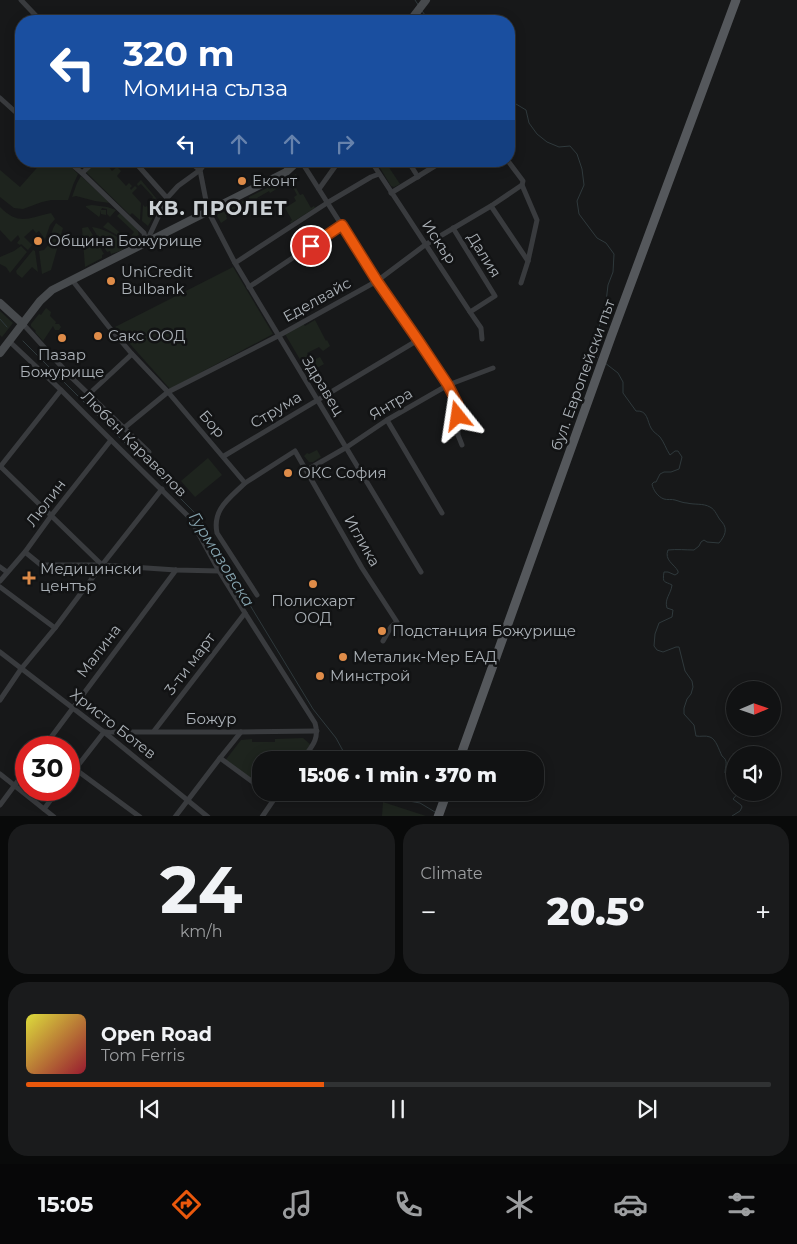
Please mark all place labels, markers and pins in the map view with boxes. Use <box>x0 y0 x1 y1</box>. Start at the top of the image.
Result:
place label: Еконт <box>252 171 298 190</box>
marker: Еконт <box>236 175 248 187</box>
pin <box>290 225 332 267</box>
place label: Община Божурище <box>48 231 202 250</box>
marker: Община Божурище <box>32 235 44 247</box>
place label: UniCredit Bulbank <box>121 262 193 298</box>
marker: UniCredit Bulbank <box>105 275 117 287</box>
place label: Сакс ООД <box>108 326 185 345</box>
marker: Сакс ООД <box>92 330 104 342</box>
marker: Пазар Божурище <box>56 332 68 344</box>
place label: Пазар Божурище <box>20 345 104 381</box>
place label: ОКС София <box>298 463 387 482</box>
marker: ОКС София <box>282 467 294 479</box>
place label: Медицински център <box>40 559 142 595</box>
marker: Медицински център <box>22 571 36 585</box>
marker: Полисхарт ООД <box>307 578 319 590</box>
place label: Полисхарт ООД <box>271 591 356 627</box>
place label: Подстанция Божурище <box>392 621 576 640</box>
marker: Подстанция Божурище <box>376 625 388 637</box>
place label: Металик-Мер ЕАД <box>353 647 497 666</box>
marker: Металик-Мер ЕАД <box>337 651 349 663</box>
place label: Минстрой <box>330 666 410 685</box>
marker: Минстрой <box>314 670 326 682</box>

